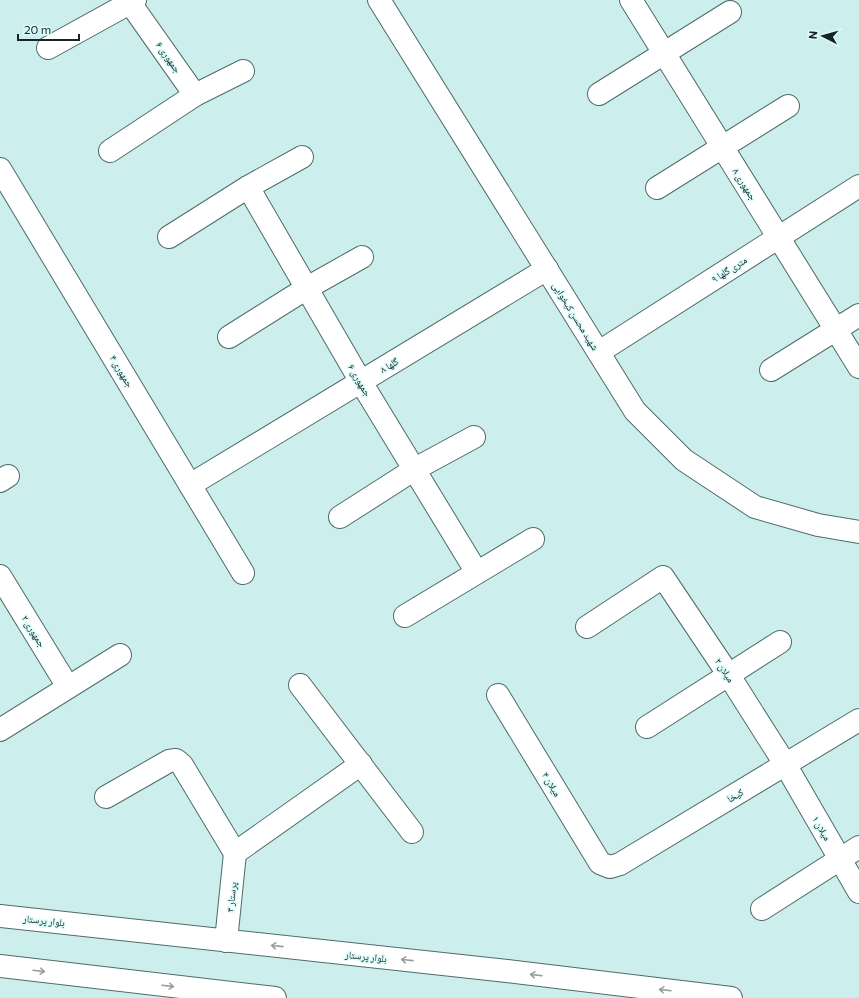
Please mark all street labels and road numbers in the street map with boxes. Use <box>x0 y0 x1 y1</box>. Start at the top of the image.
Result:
street label: جمهوری ۶ <box>153 39 184 76</box>
street label: جمهوری ۸ <box>730 166 760 203</box>
street label: ۹ متری گلها <box>709 253 750 285</box>
street label: شهید محسن کیخوایی <box>549 280 602 353</box>
street label: جمهوری ۴ <box>107 353 137 390</box>
street label: گلها ۸ <box>378 355 401 375</box>
street label: جمهوری ۶ <box>345 362 375 399</box>
street label: جمهوری ۲ <box>19 613 49 650</box>
street label: میلان ۲ <box>712 656 737 685</box>
street label: میلان ۴ <box>539 770 564 799</box>
street label: کیخا <box>725 785 745 805</box>
street label: میلان ۱ <box>809 814 834 843</box>
street label: پرستار ۳ <box>223 881 240 913</box>
street label: بلوار پرستار <box>21 912 66 929</box>
street label: بلوار پرستار <box>343 948 388 965</box>

